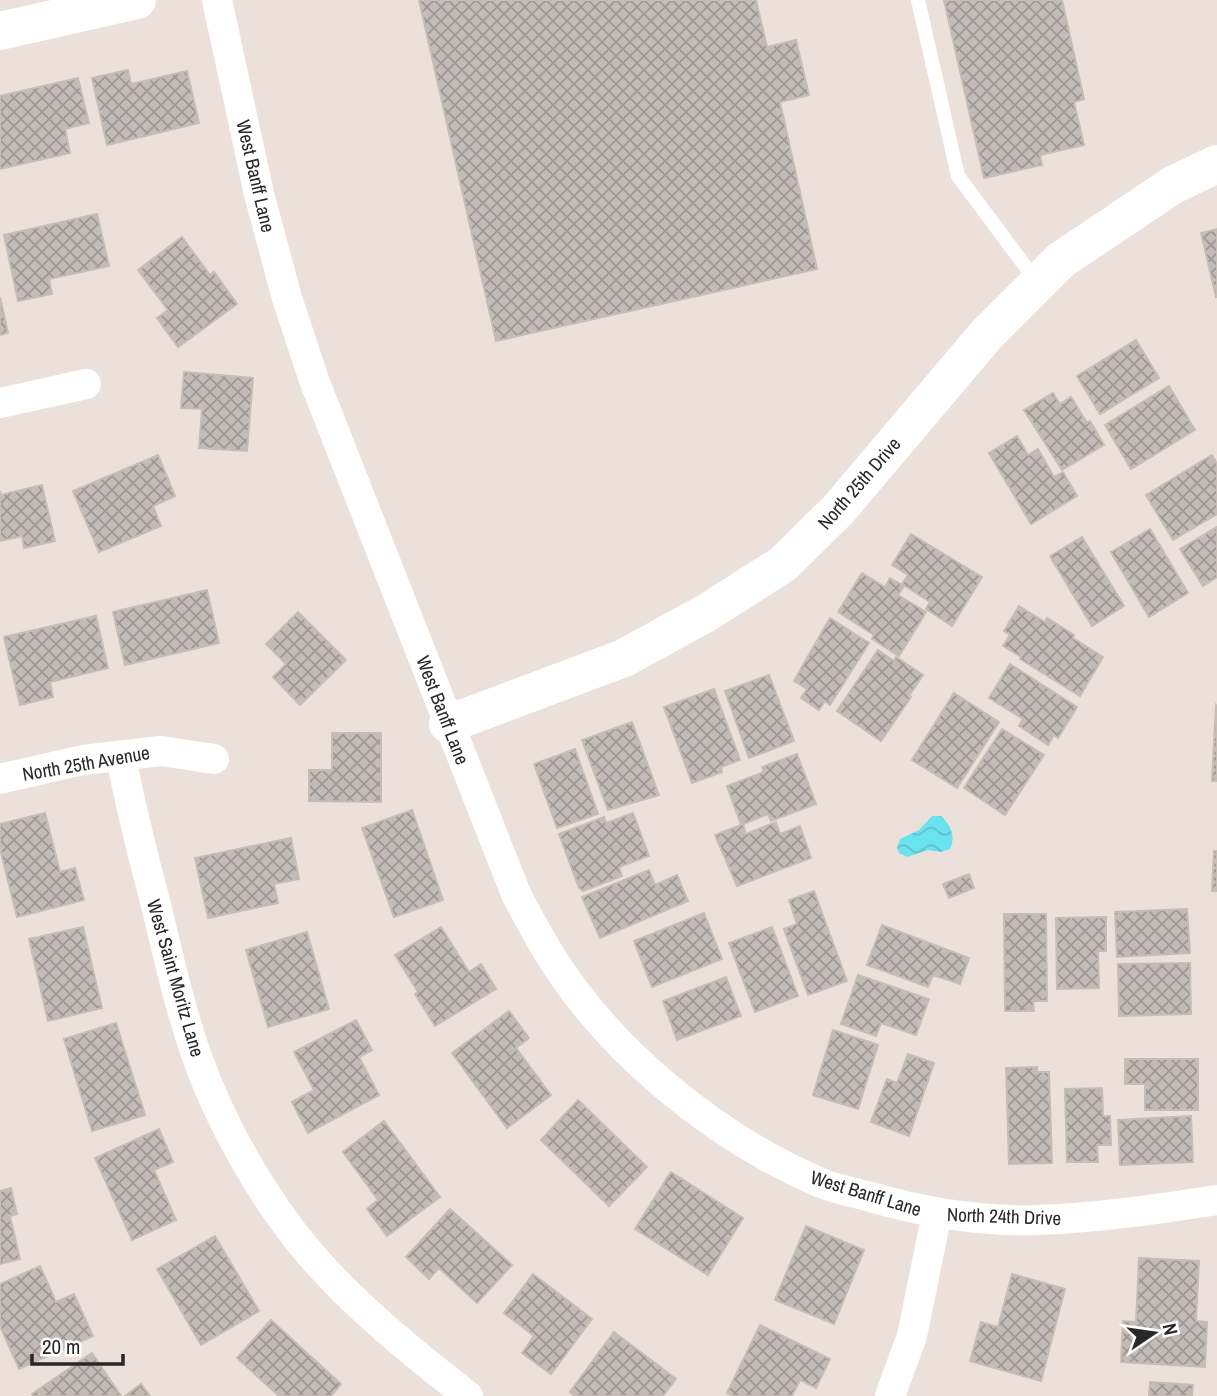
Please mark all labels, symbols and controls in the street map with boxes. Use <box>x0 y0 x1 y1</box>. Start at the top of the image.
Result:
street label: West Banff Lane <box>230 117 282 235</box>
street label: North 25th Drive <box>812 431 906 535</box>
street label: West Banff Lane <box>410 652 476 768</box>
street label: North 25th Avenue <box>20 739 152 787</box>
street label: West Saint Moritz Lane <box>141 896 211 1060</box>
street label: West Banff Lane <box>807 1164 925 1222</box>
street label: North 24th Drive <box>946 1201 1062 1231</box>
north arrow <box>1119 1298 1189 1368</box>
text: N <box>1157 1321 1184 1338</box>
scale bar <box>32 1322 122 1366</box>
text: 20 m <box>42 1332 80 1361</box>

